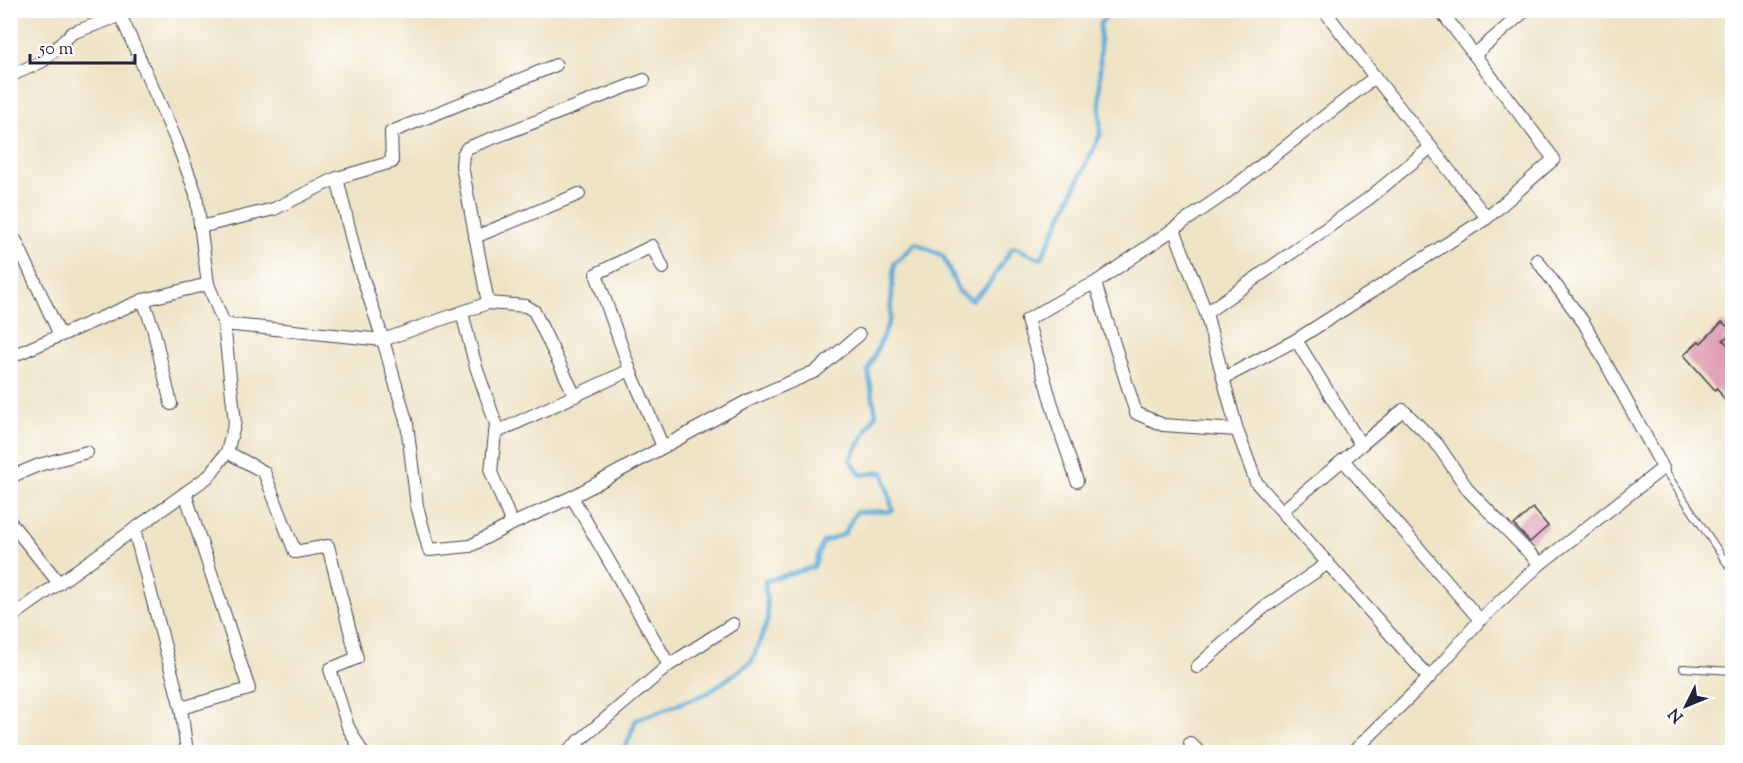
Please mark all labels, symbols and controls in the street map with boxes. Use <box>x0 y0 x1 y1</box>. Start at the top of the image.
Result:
scale bar <box>30 27 135 65</box>
text: 50 m <box>38 37 74 63</box>
north arrow <box>1656 676 1716 736</box>
text: N <box>1664 702 1690 727</box>

